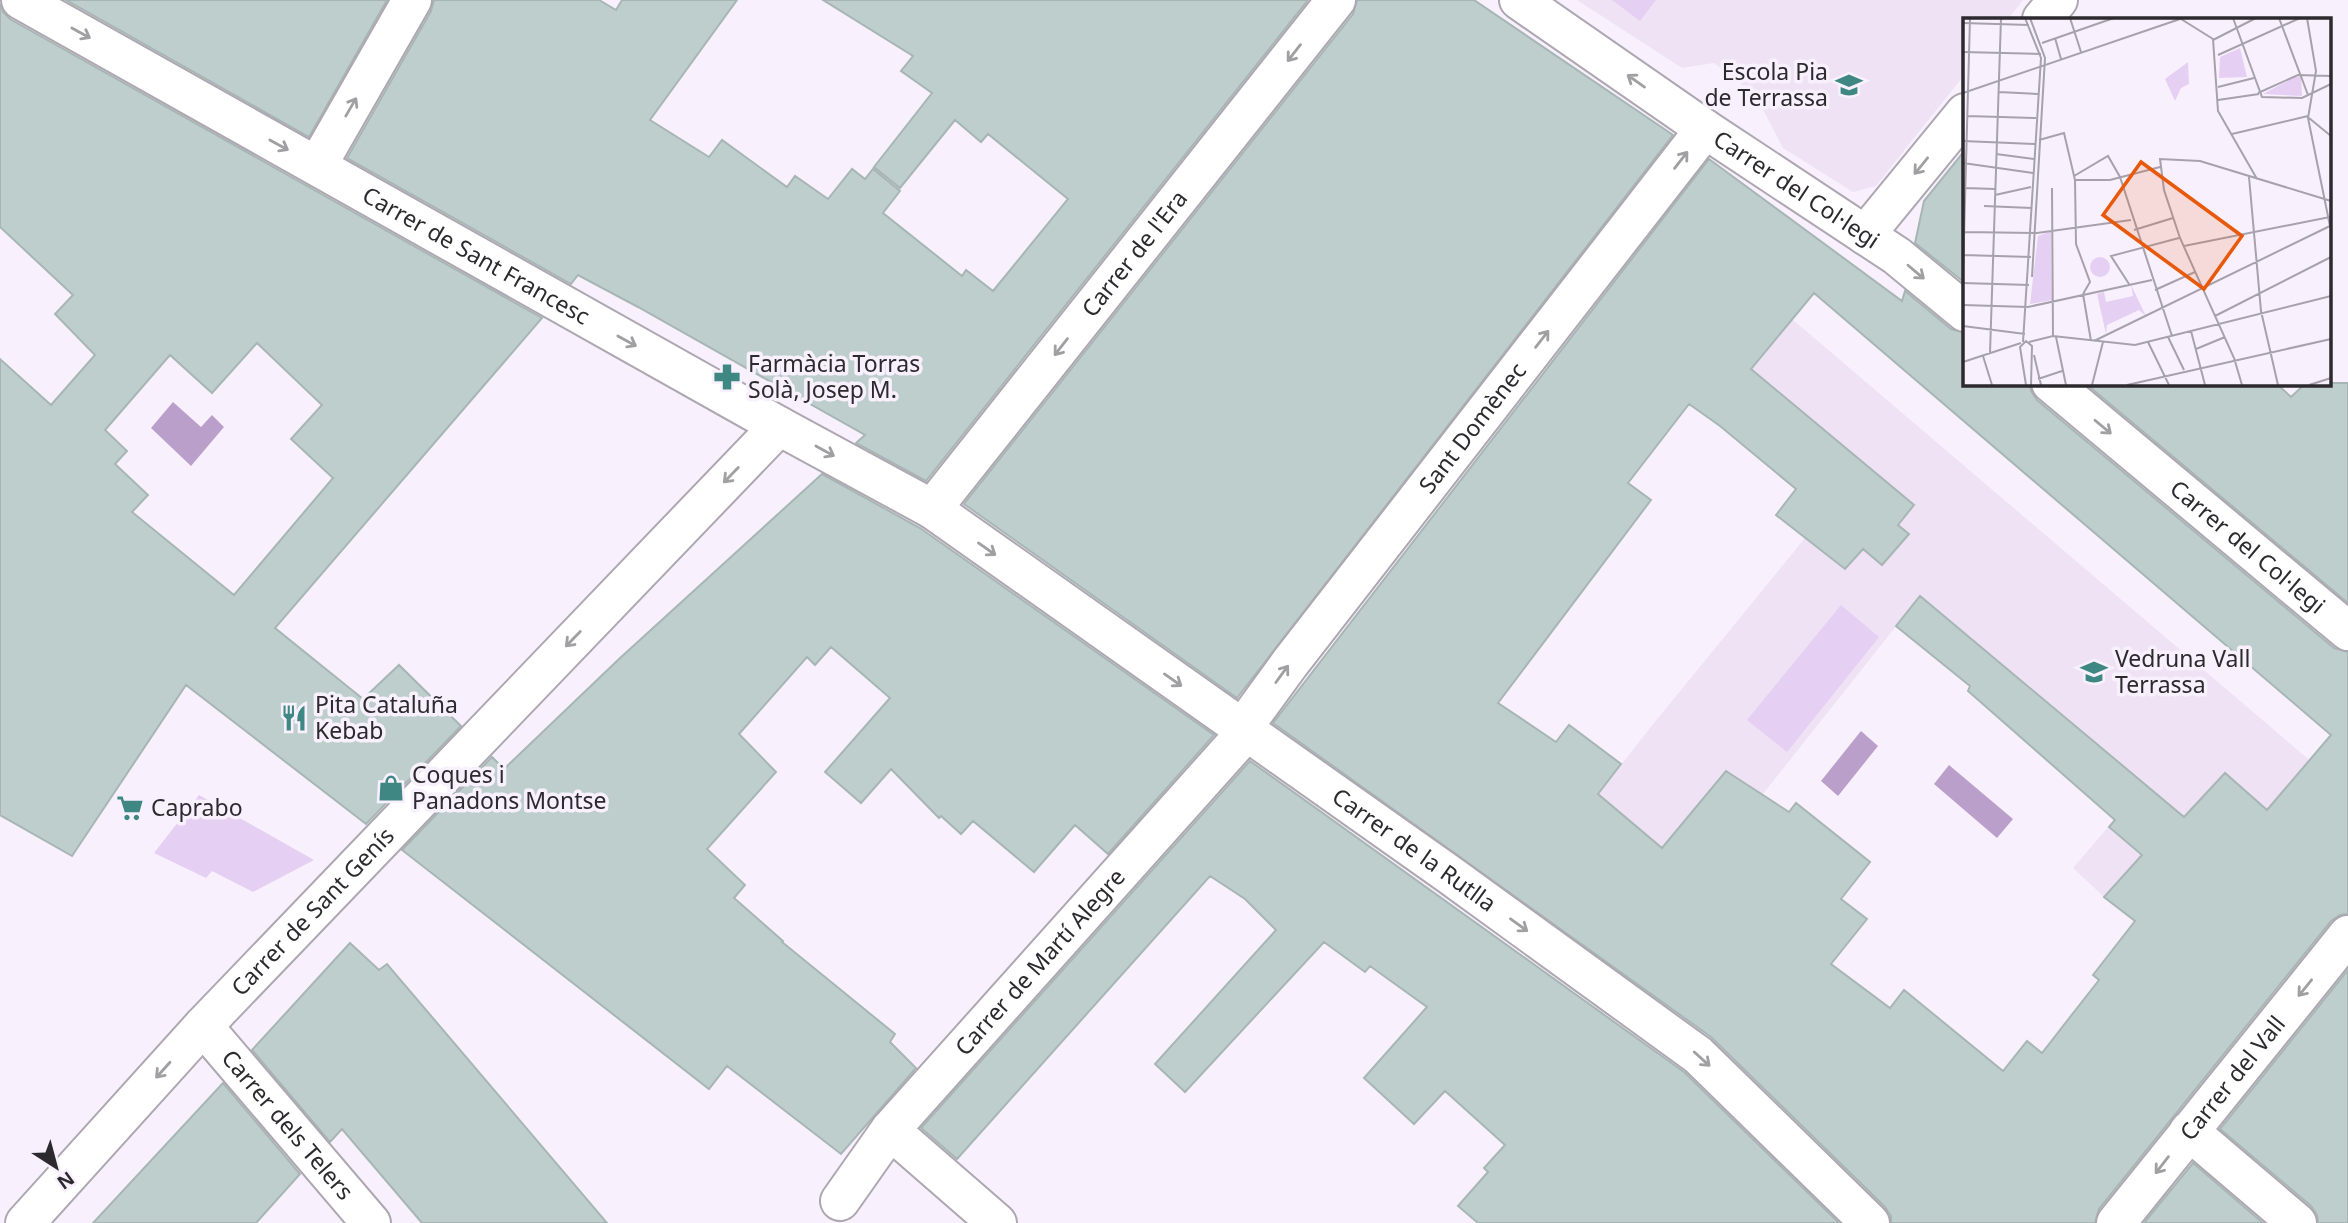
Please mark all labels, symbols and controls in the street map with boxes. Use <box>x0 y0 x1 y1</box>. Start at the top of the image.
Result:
inset map <box>1963 18 2330 385</box>
one-way arrow <box>70 26 90 40</box>
one-way arrow <box>1286 44 1301 62</box>
place label: Escola Pia de Terrassa <box>1704 55 1828 113</box>
school or university icon: Escola Pia de Terrassa <box>1834 70 1864 100</box>
one-way arrow <box>1627 74 1646 88</box>
one-way arrow <box>344 97 358 117</box>
street label: Carrer del Col·legi <box>1708 122 1886 255</box>
one-way arrow <box>268 139 289 152</box>
one-way arrow <box>1674 151 1689 169</box>
one-way arrow <box>1914 156 1929 174</box>
street label: Carrer de Sant Francesc <box>357 178 596 332</box>
street label: Carrer de l'Era <box>1074 183 1194 323</box>
one-way arrow <box>1907 264 1925 280</box>
one-way arrow <box>1534 331 1549 349</box>
one-way arrow <box>616 334 636 348</box>
one-way arrow <box>1053 337 1068 355</box>
place label: Farmàcia Torras Solà, Josep M. <box>748 347 920 405</box>
street label: Sant Domènec <box>1411 355 1533 499</box>
pharmacy icon: Farmàcia Torras Solà, Josep M. <box>712 362 742 392</box>
one-way arrow <box>2094 419 2112 435</box>
one-way arrow <box>815 445 835 459</box>
one-way arrow <box>723 466 740 483</box>
street label: Carrer del Col·legi <box>2164 472 2333 620</box>
one-way arrow <box>977 542 996 556</box>
one-way arrow <box>565 630 582 647</box>
place label: Vedruna Vall Terrassa <box>2115 642 2250 700</box>
school or university icon: Vedruna Vall Terrassa <box>2079 657 2109 687</box>
one-way arrow <box>1275 665 1290 684</box>
one-way arrow <box>1163 673 1182 687</box>
place label: Pita Cataluña Kebab <box>315 688 458 746</box>
restaurant icon: Pita Cataluña Kebab <box>279 703 309 733</box>
place label: Coques i Panadons Montse <box>412 758 607 816</box>
shop icon: Coques i Panadons Montse <box>376 773 406 803</box>
street label: Carrer de la Rutlla <box>1326 780 1503 918</box>
place label: Caprabo <box>151 791 243 823</box>
supermarket icon: Caprabo <box>115 793 145 823</box>
street label: Carrer de Sant Genís <box>223 820 401 1002</box>
street label: Carrer de Martí Alegre <box>947 861 1132 1062</box>
one-way arrow <box>1509 918 1528 932</box>
one-way arrow <box>2297 979 2313 997</box>
street label: Carrer del Vall <box>2172 1008 2292 1147</box>
street label: Carrer dels Telers <box>215 1042 361 1206</box>
one-way arrow <box>1693 1051 1710 1068</box>
one-way arrow <box>155 1061 172 1078</box>
north arrow <box>21 1132 91 1202</box>
one-way arrow <box>2154 1155 2169 1174</box>
text: N <box>52 1166 80 1196</box>

